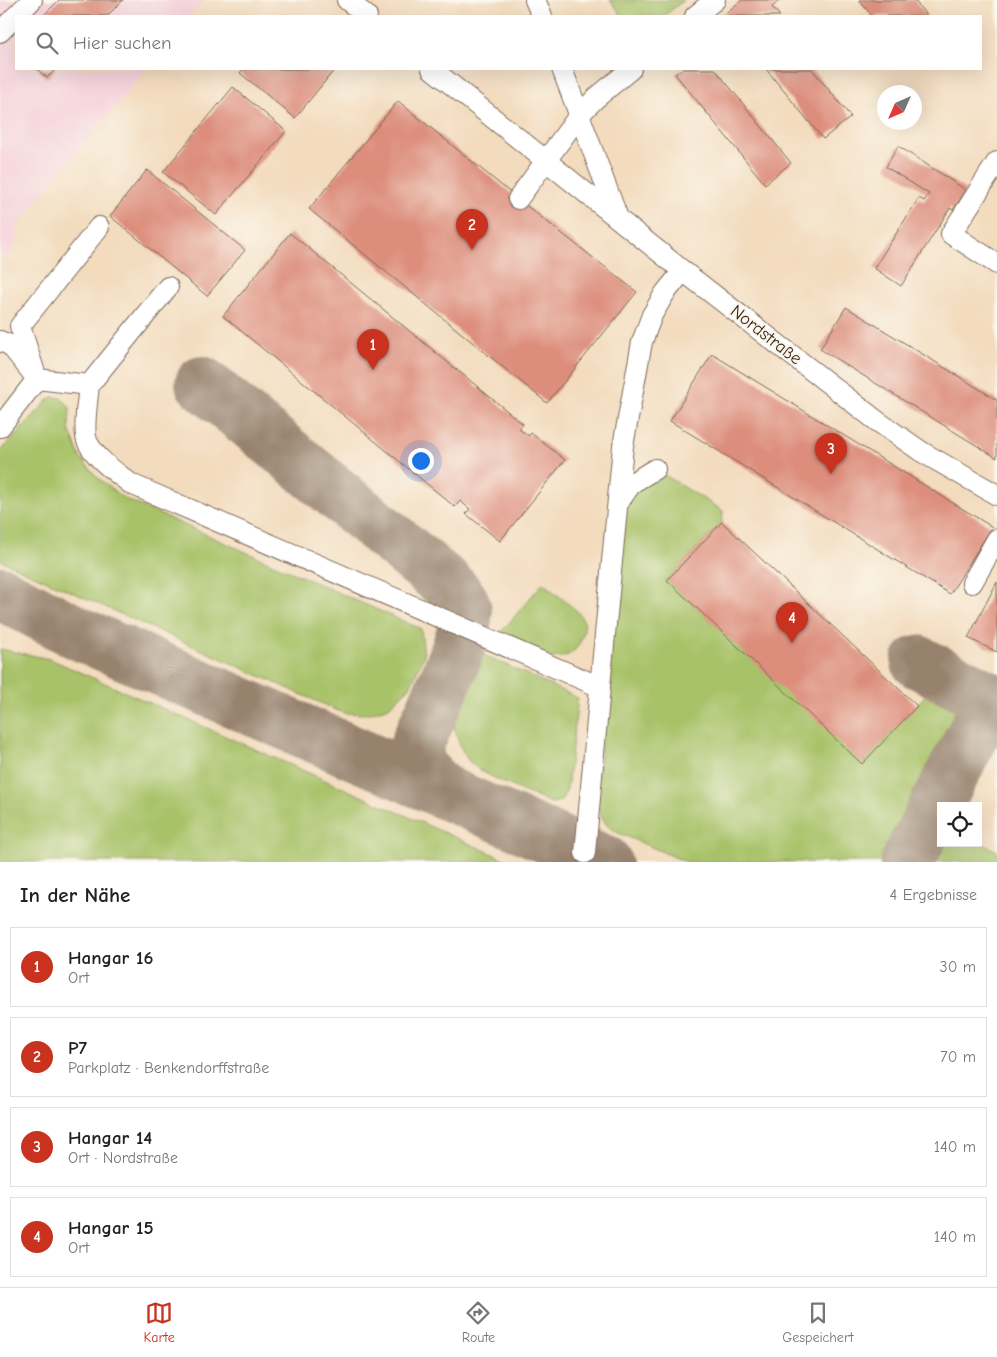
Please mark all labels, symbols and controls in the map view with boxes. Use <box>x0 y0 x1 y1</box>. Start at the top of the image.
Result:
search box <box>15 15 982 70</box>
icon: search <box>33 29 61 57</box>
text: Hier suchen <box>73 32 171 54</box>
north arrow <box>877 85 922 130</box>
pin: 2 <box>456 209 488 250</box>
street label: Nordstraße <box>726 301 806 369</box>
pin: 1 <box>357 329 389 370</box>
pin: 3 <box>815 433 847 474</box>
your location <box>408 448 434 474</box>
pin: 4 <box>776 602 808 643</box>
map controls <box>937 802 982 847</box>
button: locate <box>937 802 982 847</box>
text: In der Nähe <box>20 883 130 907</box>
text: 4 Ergebnisse <box>890 886 977 904</box>
text: Hangar 16 <box>68 947 153 969</box>
text: 1 <box>34 958 40 976</box>
text: 30 m <box>940 958 976 976</box>
text: Ort <box>68 969 89 987</box>
text: P7 <box>68 1037 87 1059</box>
text: 2 <box>33 1048 41 1066</box>
text: 70 m <box>940 1048 976 1066</box>
text: Parkplatz · Benkendorffstraße <box>68 1059 269 1077</box>
text: Hangar 14 <box>68 1127 152 1149</box>
text: 3 <box>33 1138 41 1156</box>
text: 140 m <box>934 1138 976 1156</box>
text: Ort · Nordstraße <box>68 1149 178 1167</box>
text: Hangar 15 <box>68 1217 154 1239</box>
text: 4 <box>33 1228 41 1246</box>
text: 140 m <box>934 1228 976 1246</box>
text: Ort <box>68 1239 89 1257</box>
tab: Karte <box>144 1299 175 1346</box>
tab: Route <box>462 1299 495 1346</box>
tab: Gespeichert <box>782 1299 853 1346</box>

